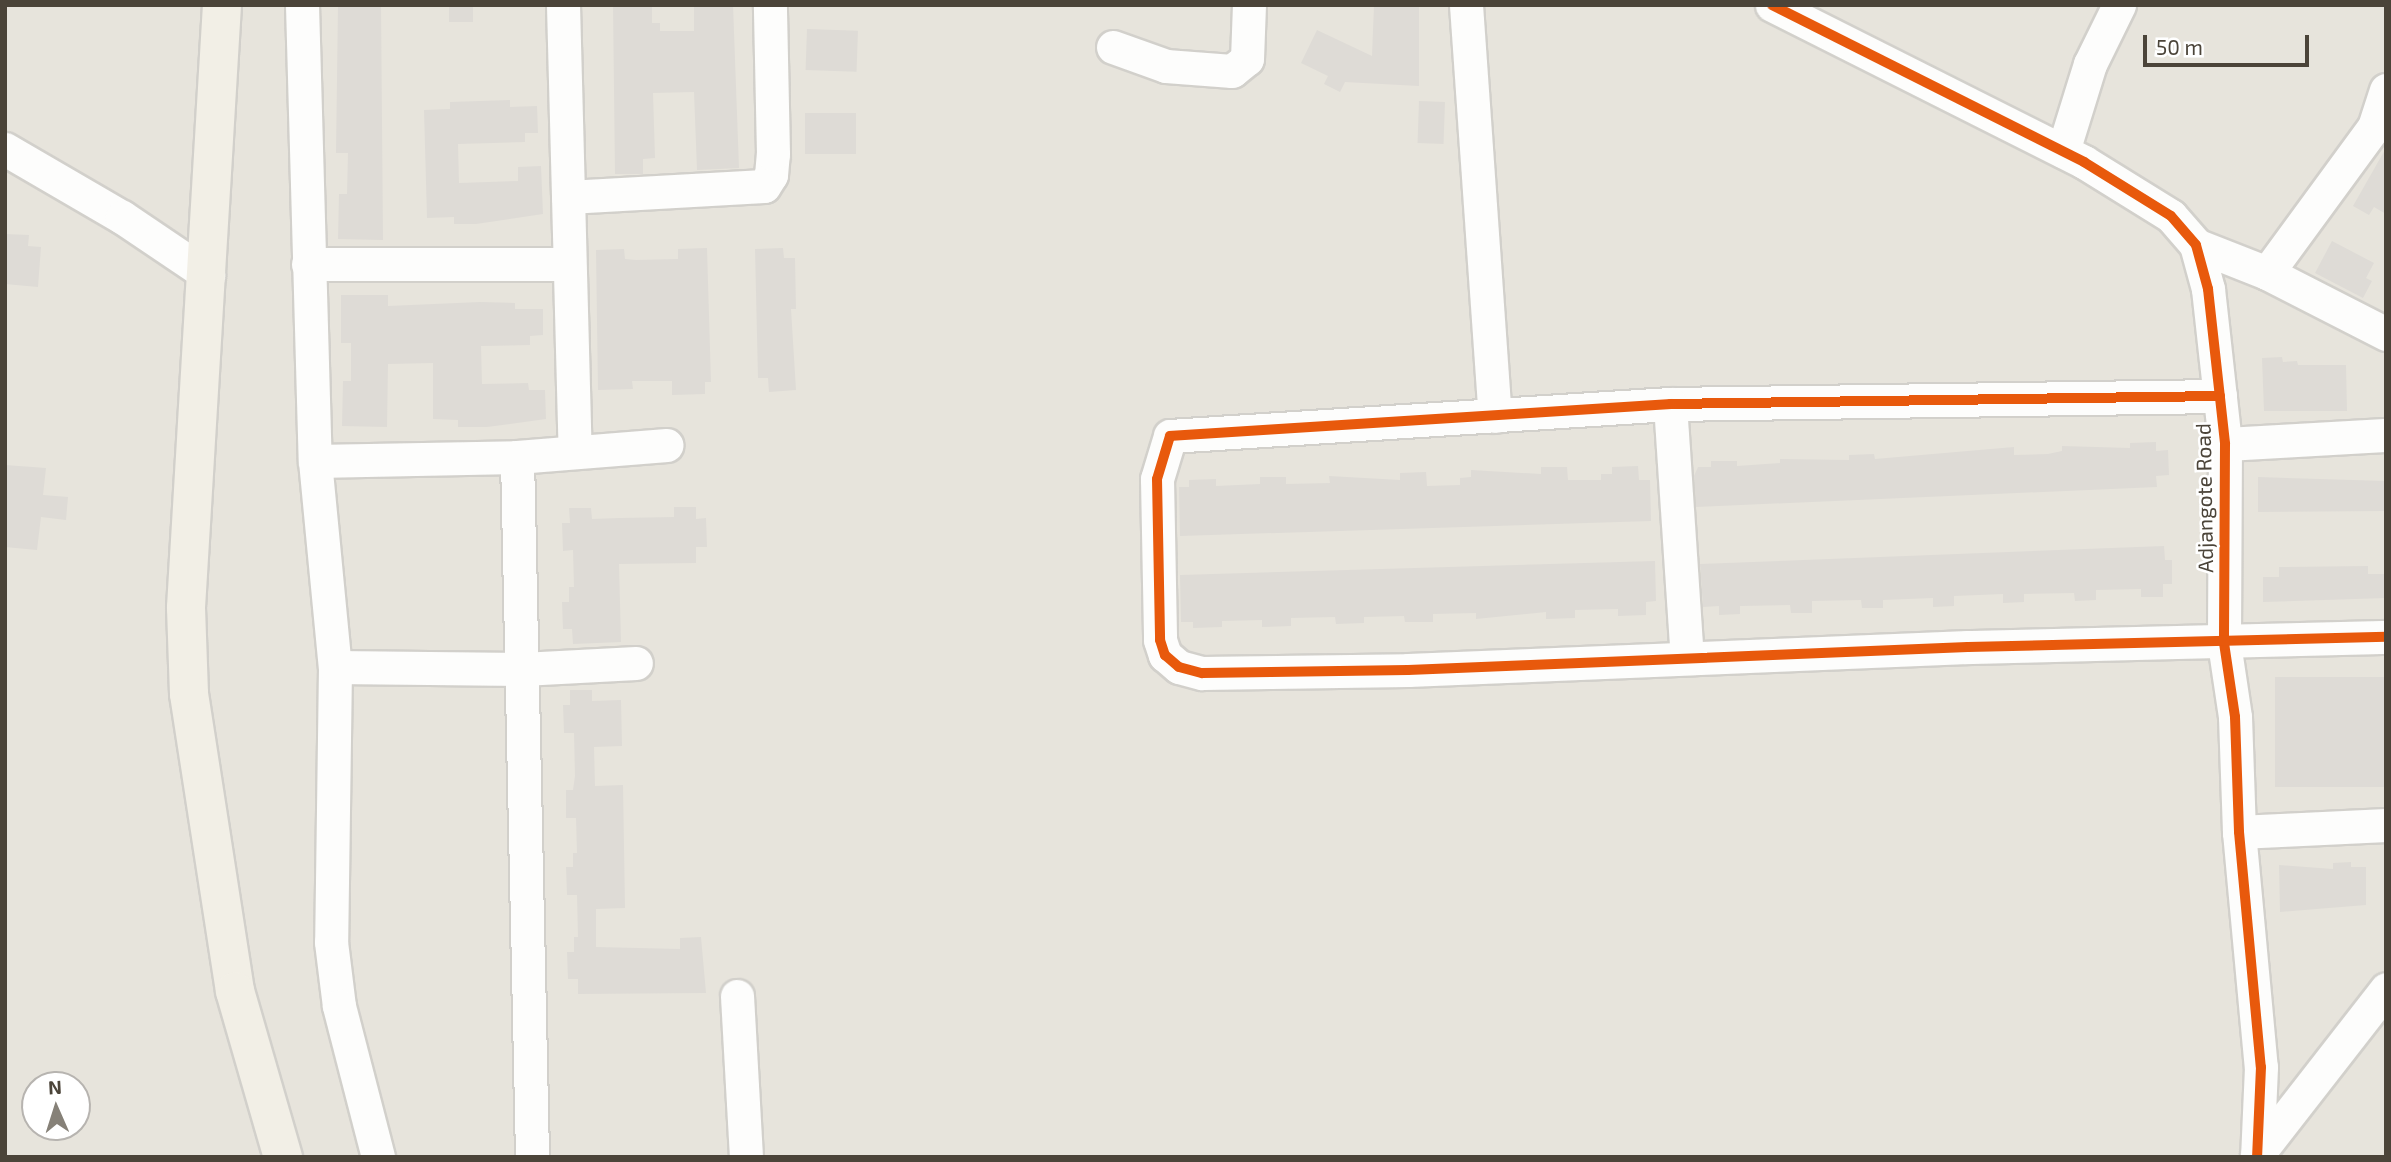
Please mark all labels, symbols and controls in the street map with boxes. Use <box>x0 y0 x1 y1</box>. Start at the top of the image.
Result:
scale bar <box>2146 21 2312 65</box>
text: 50 m <box>2156 34 2203 59</box>
street label: Adjangote Road <box>2190 423 2218 573</box>
north arrow <box>21 1071 91 1141</box>
text: N <box>48 1075 62 1098</box>

